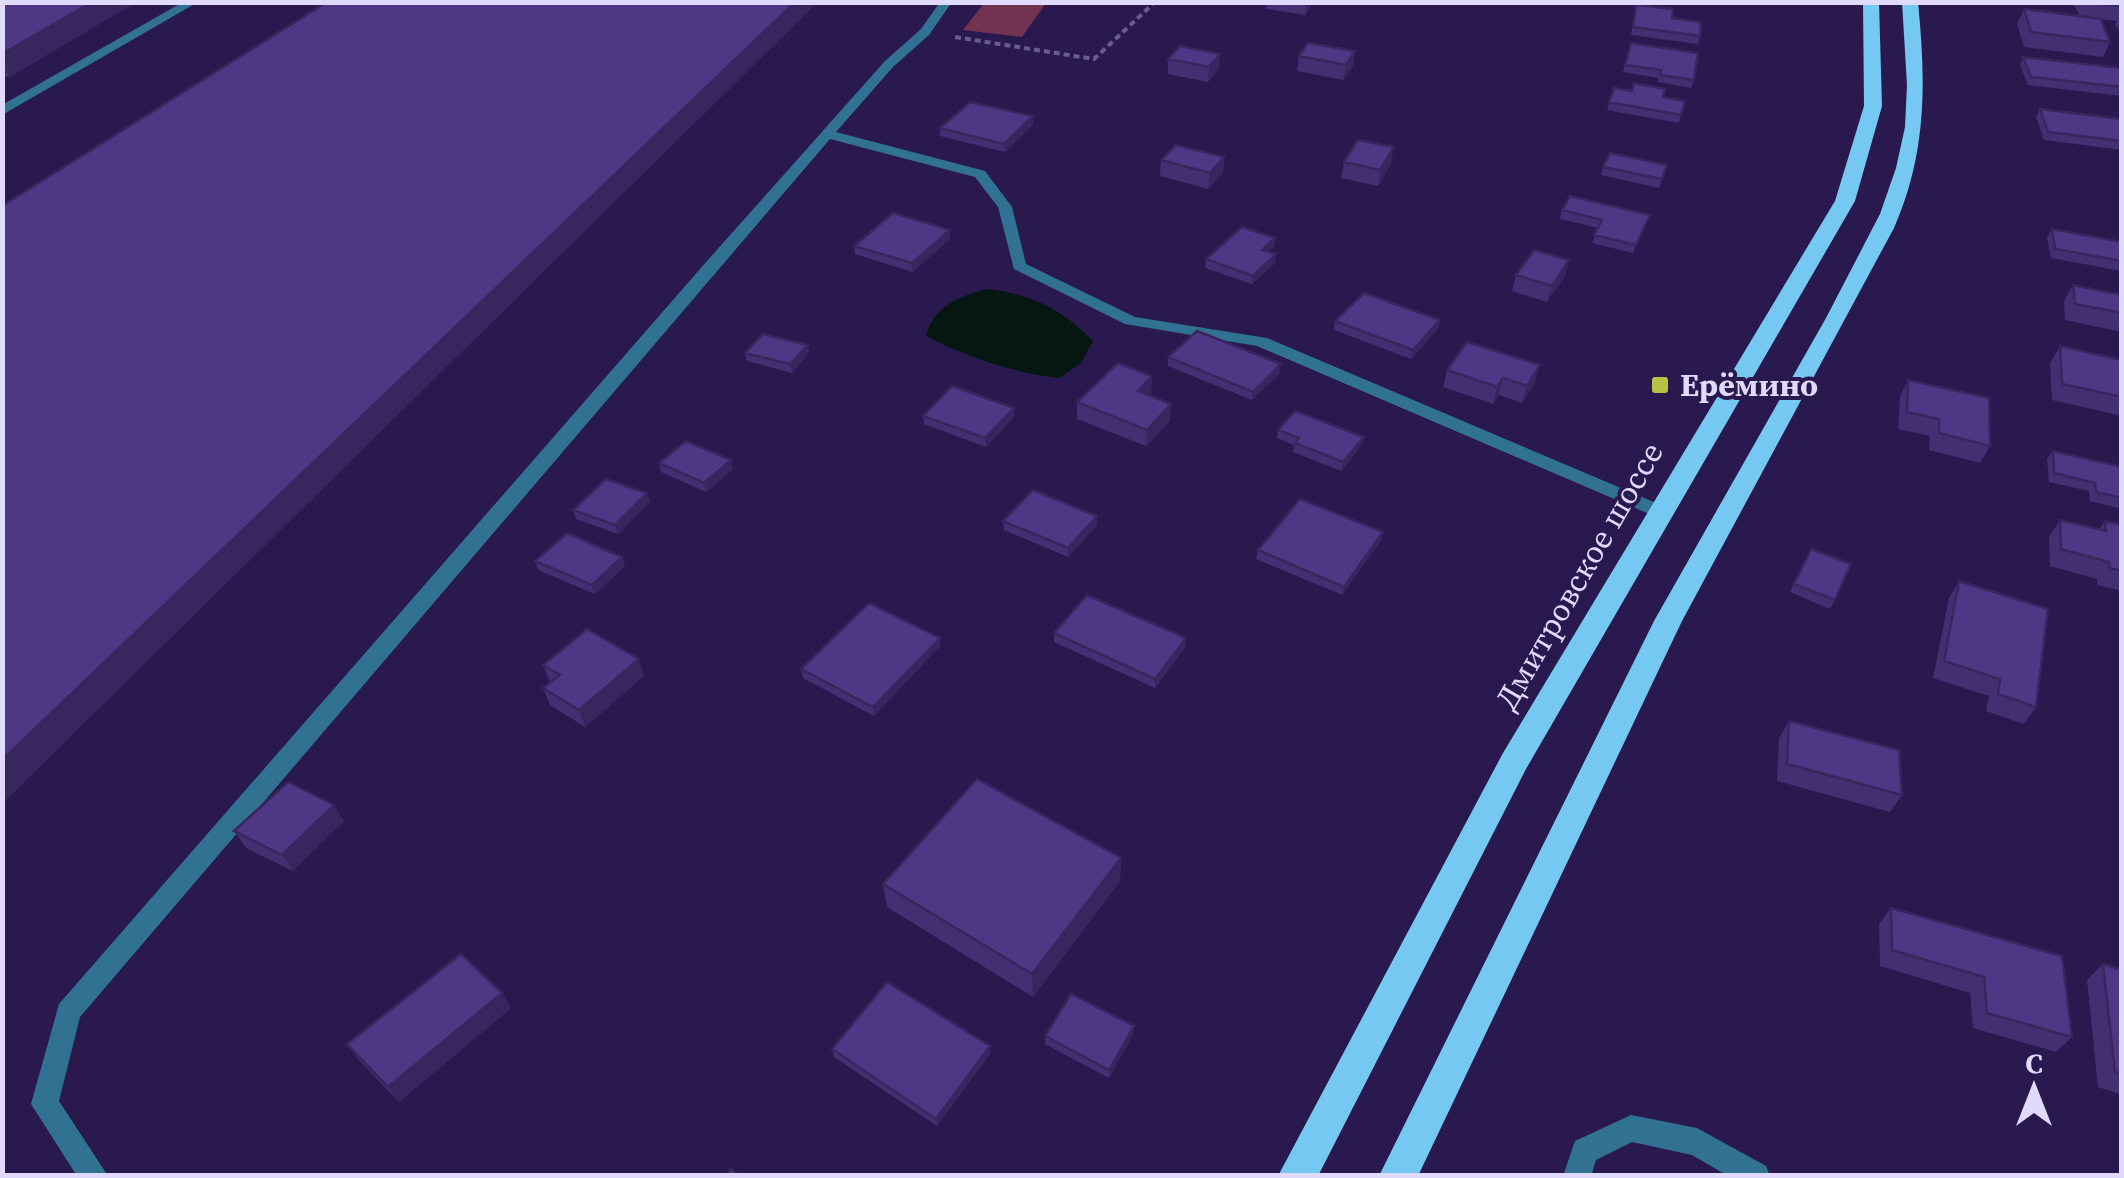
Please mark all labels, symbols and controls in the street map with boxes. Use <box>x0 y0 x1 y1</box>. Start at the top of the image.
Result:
place label: Ерёмино <box>1680 363 1818 407</box>
marker: Ерёмино <box>1649 374 1671 396</box>
street label: Дмитровское шоссе <box>1484 434 1674 718</box>
north arrow <box>1984 1038 2084 1138</box>
text: С <box>2025 1044 2043 1082</box>

